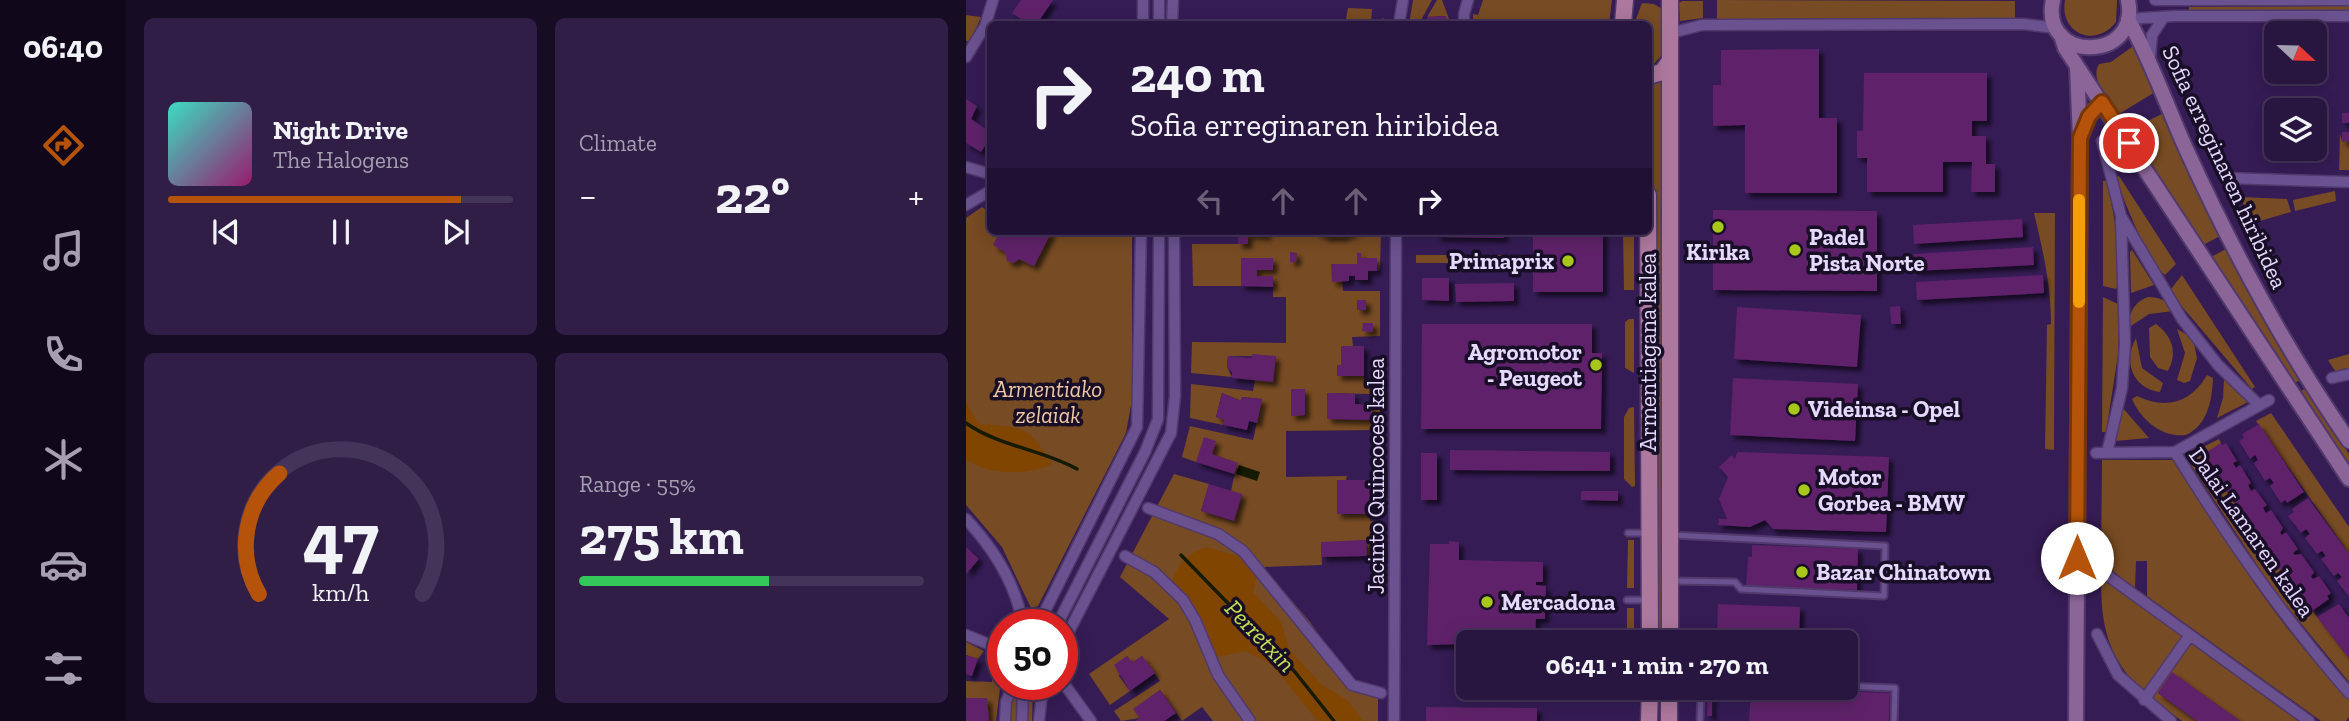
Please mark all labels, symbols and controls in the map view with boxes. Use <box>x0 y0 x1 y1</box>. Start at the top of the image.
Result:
north arrow <box>2264 21 2328 84</box>
map controls <box>2264 21 2327 161</box>
text: 06:40 <box>23 28 103 66</box>
street label: Sofia erreginaren hiribidea <box>2156 41 2294 293</box>
text: 240 m <box>1130 46 1265 105</box>
icon: right <box>1015 49 1106 140</box>
button: layers <box>2264 98 2327 161</box>
text: Sofia erreginaren hiribidea <box>1130 106 1499 144</box>
pin <box>2099 113 2159 173</box>
text: Night Drive <box>273 114 408 146</box>
icon: directions <box>39 121 88 170</box>
icon: arrive <box>2110 124 2148 162</box>
text: Climate <box>579 129 657 157</box>
text: The Halogens <box>273 146 409 174</box>
text: 22° <box>715 164 790 226</box>
text: − <box>579 173 597 219</box>
text: + <box>908 173 924 219</box>
icon: left <box>1191 182 1229 220</box>
icon: ahead <box>1264 182 1302 220</box>
icon: ahead <box>1337 182 1375 220</box>
icon: right <box>1410 182 1448 220</box>
icon: previous <box>207 213 245 251</box>
icon: pause <box>322 213 360 251</box>
icon: next <box>437 213 475 251</box>
marker: Kirika <box>1710 219 1726 235</box>
place label: Padel Pista Norte <box>1809 223 1925 277</box>
icon: music <box>39 226 88 275</box>
place label: Kirika <box>1686 238 1750 266</box>
marker: Padel Pista Norte <box>1787 242 1803 258</box>
place label: Primaprix <box>1449 247 1555 275</box>
marker: Primaprix <box>1560 253 1576 269</box>
street label: Armentiagana kalea <box>1634 253 1662 451</box>
icon: phone <box>39 330 88 379</box>
place label: Agromotor - Peugeot <box>1468 338 1583 392</box>
marker: Agromotor - Peugeot <box>1588 357 1604 373</box>
street label: Jacinto Quincoces kalea <box>1362 358 1390 594</box>
park label: Armentiako zelaiak <box>993 375 1102 429</box>
place label: Videinsa - Opel <box>1808 395 1961 423</box>
marker: Videinsa - Opel <box>1786 401 1802 417</box>
icon: climate <box>39 435 88 484</box>
street label: Dalai Lamaren kalea <box>2183 442 2321 622</box>
place label: Motor Gorbea - BMW <box>1818 463 1965 517</box>
text: Range · 55% <box>579 470 696 498</box>
marker: Motor Gorbea - BMW <box>1796 482 1812 498</box>
text: 47 <box>302 495 379 583</box>
text: 275 km <box>579 505 744 567</box>
position arrow <box>2040 521 2114 595</box>
icon: car <box>39 540 88 589</box>
place label: Bazar Chinatown <box>1816 558 1991 586</box>
marker: Bazar Chinatown <box>1794 564 1810 580</box>
text: km/h <box>312 577 369 607</box>
place label: Mercadona <box>1501 588 1616 616</box>
water label: Perretxin <box>1219 594 1302 678</box>
marker: Mercadona <box>1479 594 1495 610</box>
speed limit sign: 50 <box>987 609 1078 700</box>
icon: filters <box>39 644 88 693</box>
text: 06:41 · 1 min · 270 m <box>1546 649 1768 681</box>

